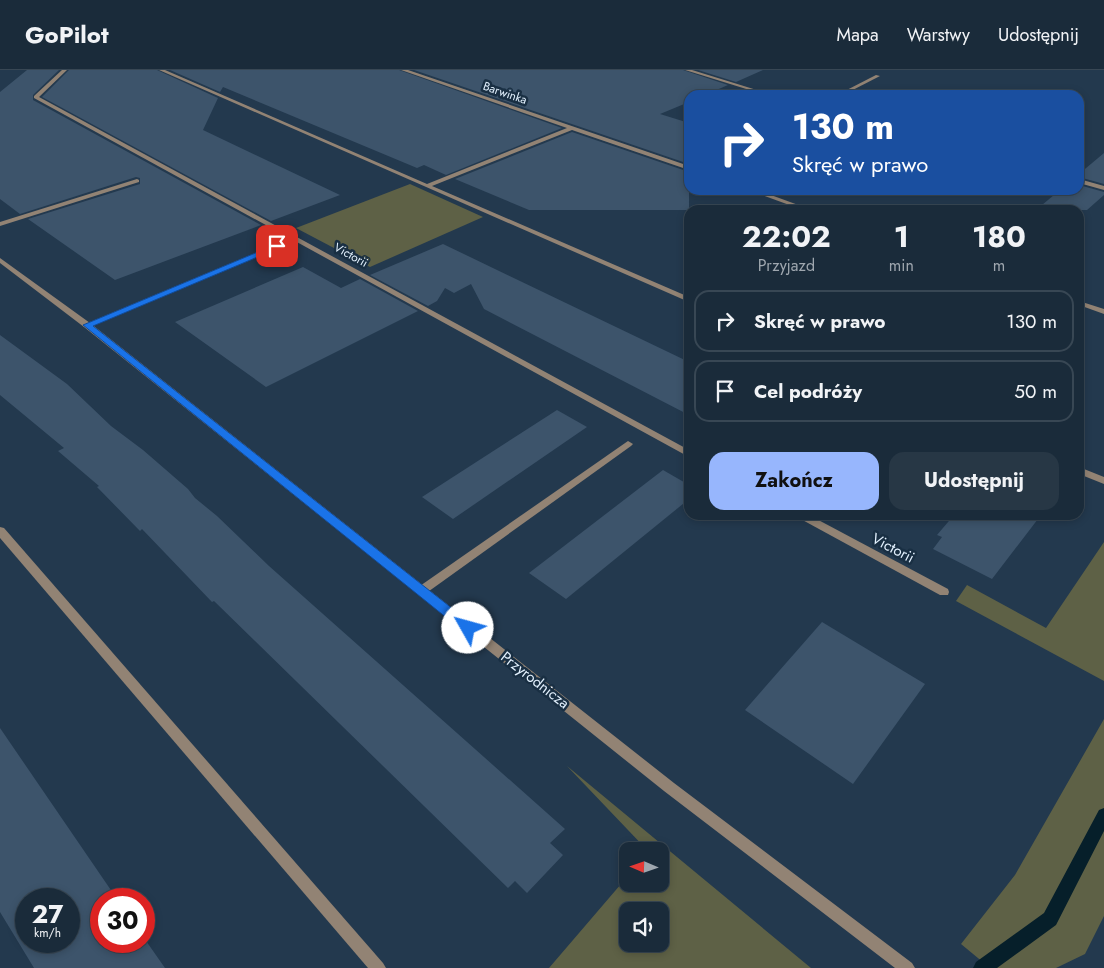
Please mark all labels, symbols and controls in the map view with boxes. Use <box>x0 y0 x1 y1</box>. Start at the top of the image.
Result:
text: GoPilot <box>25 17 109 52</box>
text: Mapa <box>837 22 879 48</box>
text: Warstwy <box>907 22 970 48</box>
text: Udostępnij <box>998 22 1079 48</box>
street label: Barwinka <box>481 77 530 109</box>
text: 130 m <box>792 102 894 152</box>
icon: right <box>709 110 774 175</box>
text: Skręć w prawo <box>792 148 928 180</box>
text: 22:02 <box>742 215 831 258</box>
text: 1 <box>894 215 909 258</box>
text: 180 <box>972 215 1026 258</box>
pin <box>256 225 298 267</box>
icon: arrive <box>263 232 291 260</box>
street label: Victorii <box>331 238 371 272</box>
text: Przyjazd <box>758 254 815 277</box>
text: min <box>889 254 914 277</box>
text: m <box>993 254 1005 277</box>
icon: right <box>711 307 739 335</box>
text: Skręć w prawo <box>754 308 886 335</box>
text: 130 m <box>1006 308 1057 335</box>
icon: arrive <box>711 377 739 405</box>
text: Cel podróży <box>754 378 862 405</box>
text: 50 m <box>1014 378 1057 405</box>
button: Zakończ <box>709 452 879 510</box>
button: Udostępnij <box>889 452 1059 510</box>
street label: Victorii <box>868 528 918 568</box>
position arrow <box>441 601 493 653</box>
street label: Przyrodnicza <box>496 646 574 714</box>
north arrow <box>619 842 669 892</box>
map controls <box>619 842 669 952</box>
speed limit sign: 30 <box>90 888 155 953</box>
text: 27 <box>32 896 63 932</box>
button: sound <box>619 902 669 952</box>
text: km/h <box>34 924 61 942</box>

